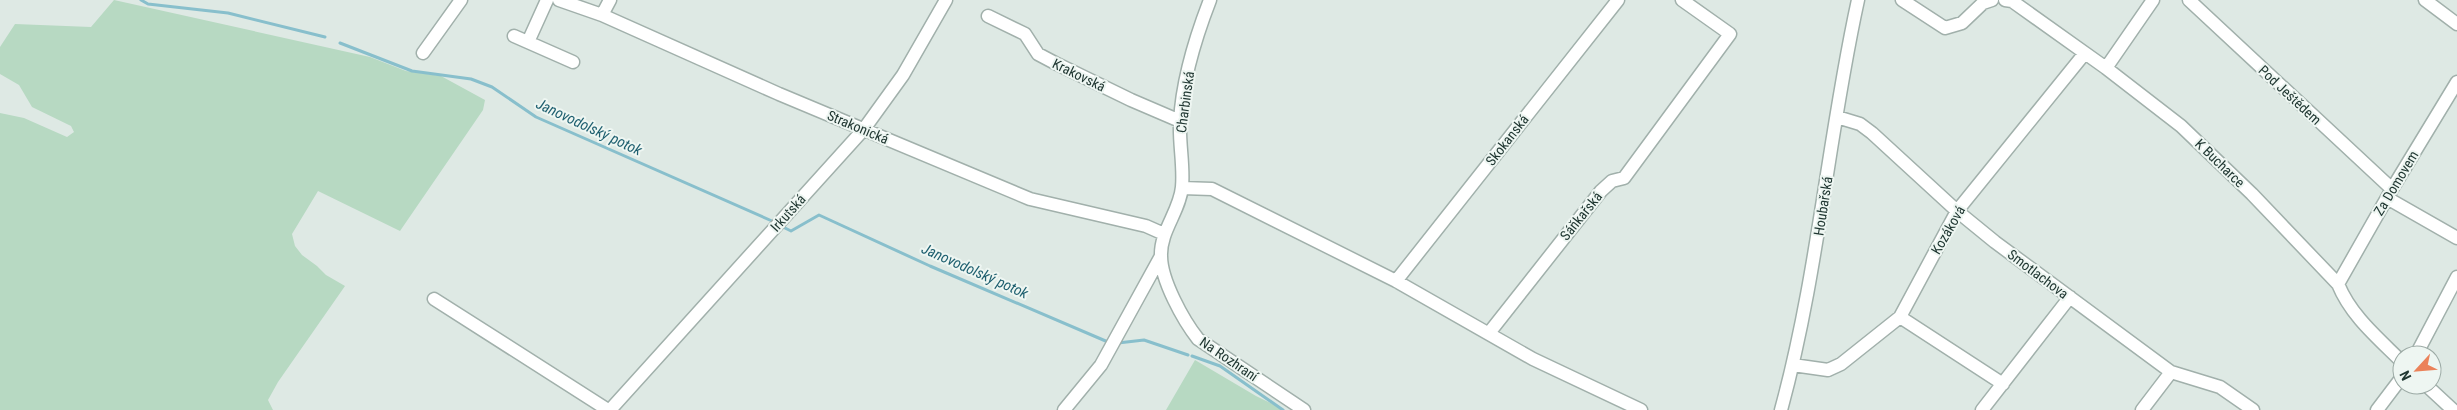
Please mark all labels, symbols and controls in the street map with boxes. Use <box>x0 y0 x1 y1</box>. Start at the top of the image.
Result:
street label: Krakovská <box>1050 55 1108 95</box>
street label: Pod Ještědem <box>2256 62 2324 128</box>
street label: Charbinská <box>1173 70 1197 134</box>
water label: Janovodolský potok <box>533 95 645 160</box>
street label: Strakonická <box>825 107 891 147</box>
street label: Skokanská <box>1482 112 1532 168</box>
street label: K Bucharce <box>2192 136 2248 191</box>
street label: Za Domovem <box>2370 148 2422 218</box>
street label: Houbařská <box>1810 175 1836 237</box>
street label: Sáňkařská <box>1557 189 1605 243</box>
street label: Irkutská <box>767 191 809 235</box>
street label: Kozáková <box>1928 203 1968 257</box>
water label: Janovodolský potok <box>919 239 1031 303</box>
street label: Smotlachova <box>2005 246 2071 302</box>
street label: Na Rozhraní <box>1197 334 1262 385</box>
north arrow <box>2392 345 2442 395</box>
text: N <box>2396 368 2414 383</box>

